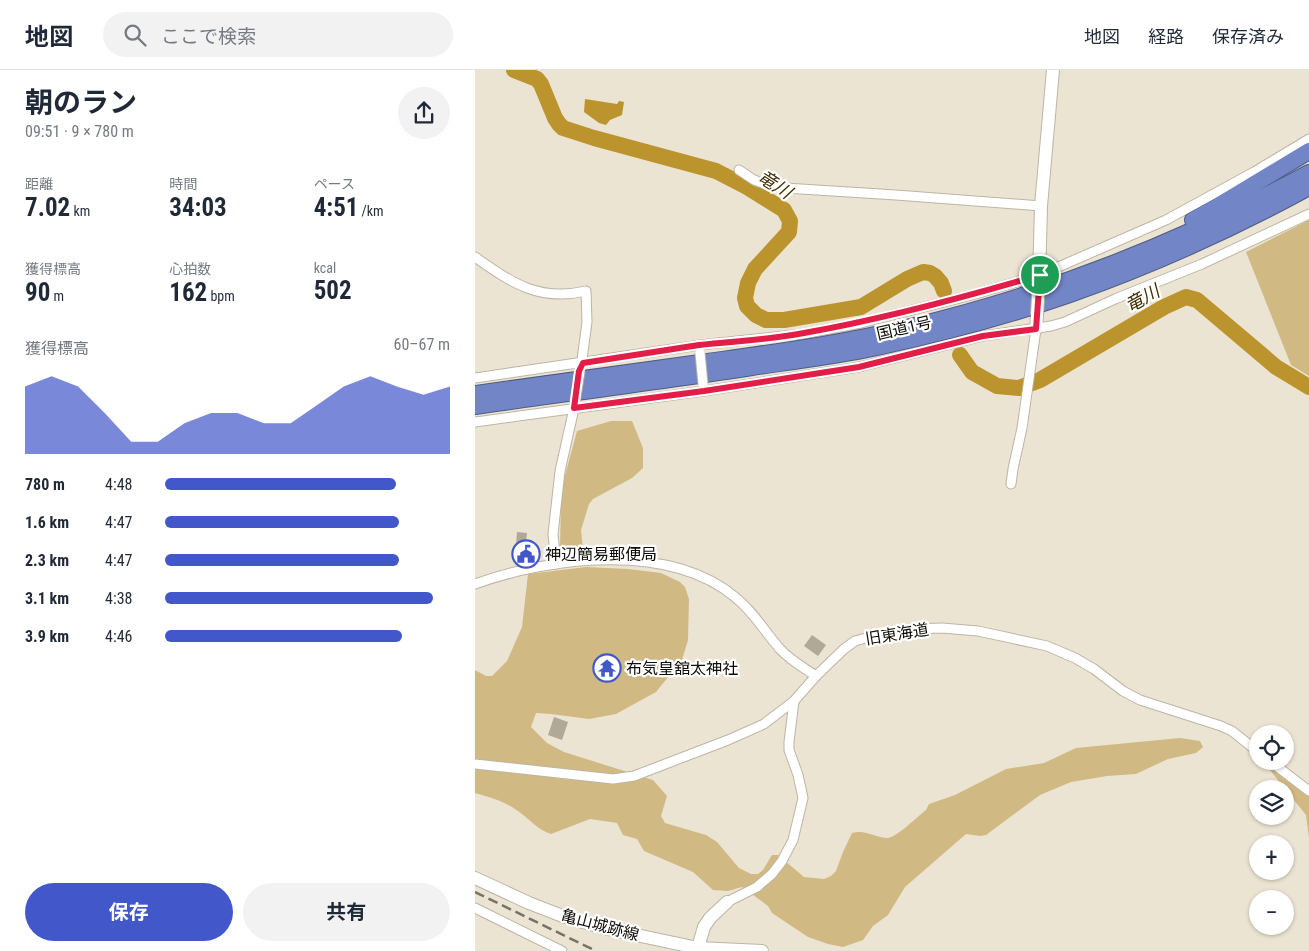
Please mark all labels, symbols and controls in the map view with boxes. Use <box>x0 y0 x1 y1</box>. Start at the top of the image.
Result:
search box <box>103 12 453 57</box>
icon: search <box>121 21 149 49</box>
text: 地図 <box>25 23 73 51</box>
text: ここで検索 <box>161 25 256 48</box>
text: 地図 <box>1084 26 1120 47</box>
text: 経路 <box>1148 26 1184 47</box>
text: 保存済み <box>1212 26 1284 47</box>
text: 朝のラン <box>25 86 137 119</box>
button: share <box>398 87 450 139</box>
text: 09:51 · 9 × 780 m <box>25 122 134 141</box>
water label: 竜川 <box>754 165 797 204</box>
text: 距離 <box>25 176 53 192</box>
text: 時間 <box>169 176 197 192</box>
text: ペース <box>314 176 355 192</box>
text: 7.02 <box>25 193 70 222</box>
text: 34:03 <box>169 193 227 222</box>
text: 4:51 <box>314 193 358 222</box>
text: km <box>70 203 90 219</box>
text: /km <box>358 203 384 219</box>
pin <box>1019 254 1061 296</box>
text: kcal <box>314 260 336 276</box>
text: 獲得標高 <box>25 261 81 277</box>
text: 心拍数 <box>169 261 211 277</box>
icon: arrive <box>1026 261 1054 289</box>
text: 502 <box>314 276 352 305</box>
text: 90 <box>25 278 50 307</box>
text: 162 <box>169 278 207 307</box>
water label: 竜川 <box>1121 279 1165 316</box>
text: m <box>50 288 64 304</box>
text: bpm <box>207 288 235 304</box>
street label: 国道1号 <box>875 312 933 344</box>
text: 60–67 m <box>394 335 450 354</box>
text: 獲得標高 <box>25 339 89 358</box>
text: 780 m <box>25 475 65 494</box>
text: 4:48 <box>105 475 132 494</box>
text: 1.6 km <box>25 513 69 532</box>
text: 4:47 <box>105 513 132 532</box>
public building icon: 神辺簡易郵便局 <box>511 539 541 569</box>
place label: 神辺簡易郵便局 <box>545 545 657 564</box>
text: 2.3 km <box>25 551 69 570</box>
text: 4:47 <box>105 551 132 570</box>
text: 3.1 km <box>25 589 69 608</box>
text: 4:38 <box>105 589 132 608</box>
street label: 旧東海道 <box>864 620 930 648</box>
text: 3.9 km <box>25 627 69 646</box>
text: 4:46 <box>105 627 132 646</box>
temple icon: 布気皇舘太神社 <box>592 653 622 683</box>
place label: 布気皇舘太神社 <box>626 659 738 678</box>
map controls <box>1249 725 1294 935</box>
button: locate <box>1249 725 1294 770</box>
button: layers <box>1249 780 1294 825</box>
button: + <box>1249 835 1294 880</box>
button: 保存 <box>25 883 233 941</box>
button: 共有 <box>243 883 450 941</box>
button: − <box>1249 890 1294 935</box>
street label: 亀山城跡線 <box>559 905 641 945</box>

